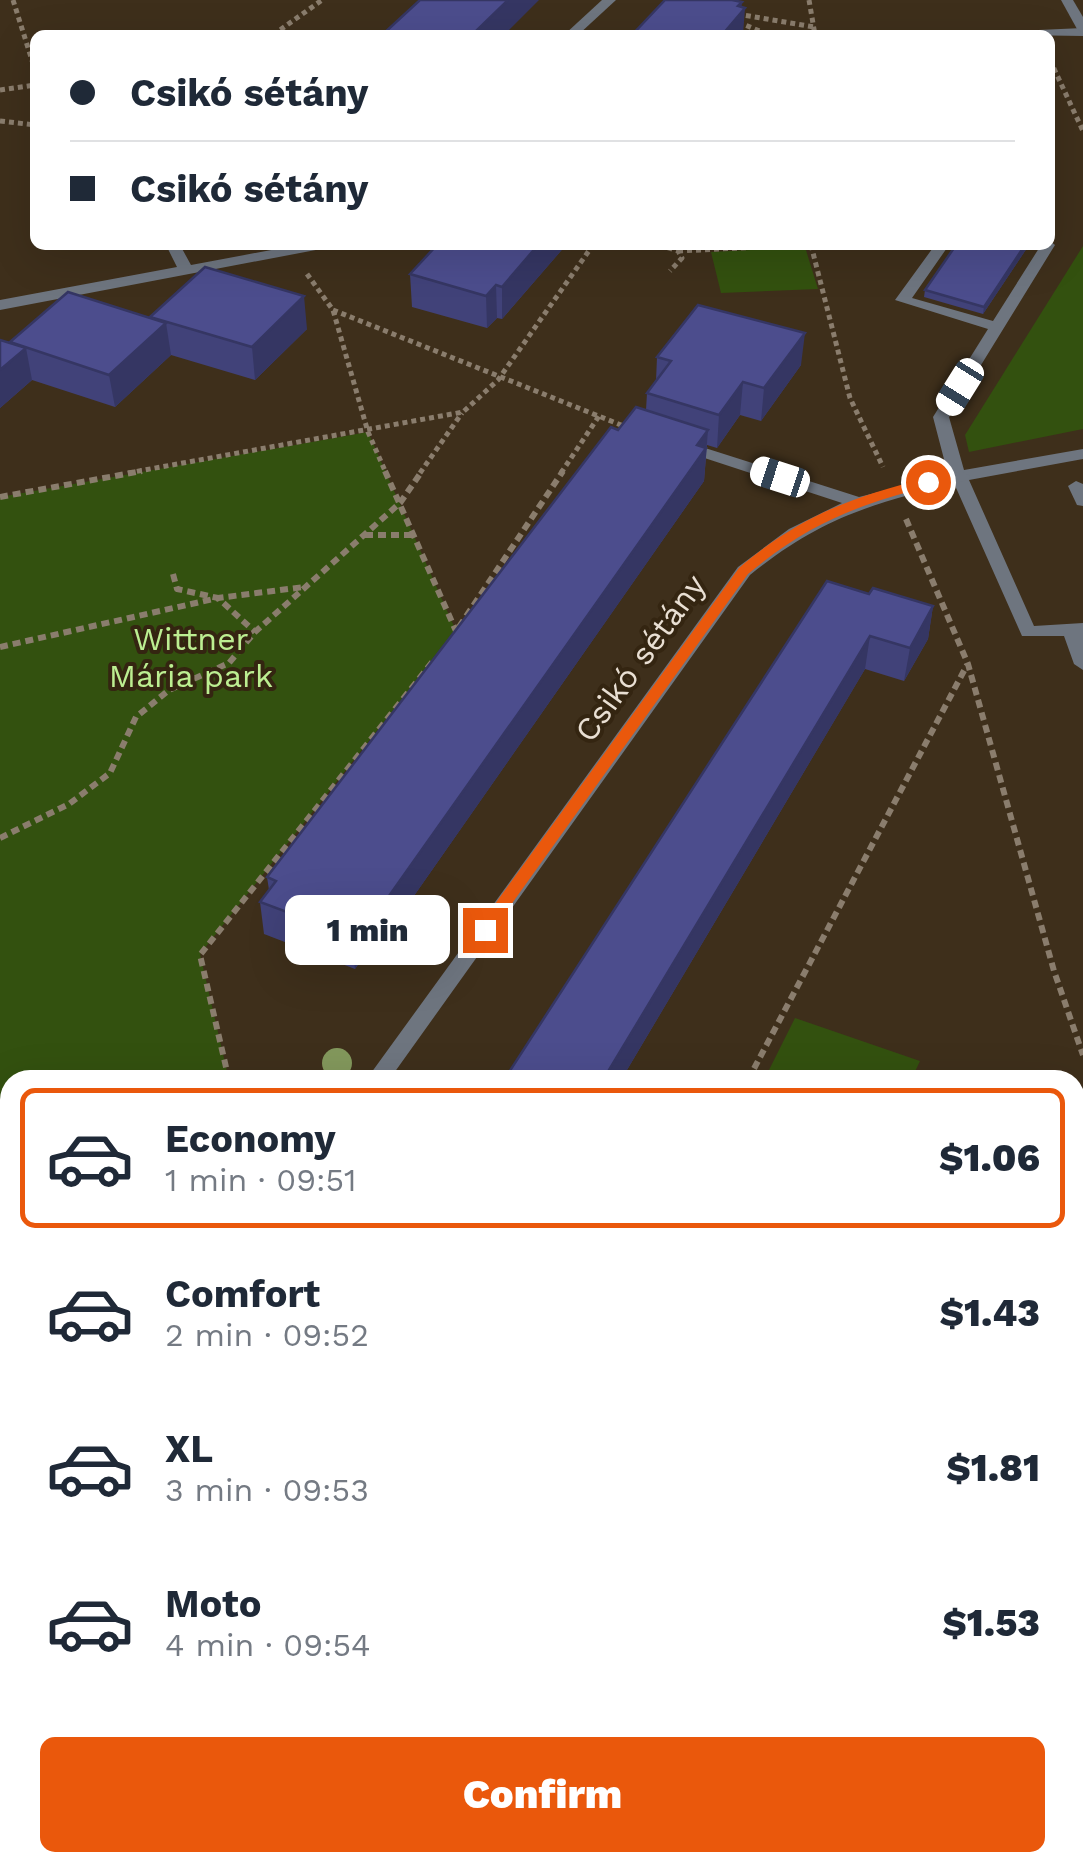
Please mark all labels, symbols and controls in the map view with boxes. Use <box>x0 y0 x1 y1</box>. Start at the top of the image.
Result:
text: Csikó sétány <box>130 71 368 115</box>
text: Csikó sétány <box>130 167 368 211</box>
car <box>931 354 989 420</box>
car <box>747 453 813 501</box>
route start <box>906 460 951 505</box>
street label: Csikó sétány <box>567 567 714 749</box>
park label: Wittner Mária park <box>109 620 273 695</box>
callout: 1 min <box>285 895 450 965</box>
route end <box>463 908 508 953</box>
text: 1 min <box>326 911 409 949</box>
icon: car <box>45 1113 135 1203</box>
text: Economy <box>165 1117 336 1161</box>
text: $1.06 <box>939 1136 1040 1180</box>
text: 1 min · 09:51 <box>165 1161 357 1199</box>
icon: car <box>45 1268 135 1358</box>
text: Comfort <box>165 1272 320 1316</box>
text: $1.43 <box>939 1291 1040 1335</box>
text: 2 min · 09:52 <box>165 1316 369 1354</box>
icon: car <box>45 1423 135 1513</box>
text: XL <box>165 1427 213 1471</box>
text: $1.81 <box>946 1446 1040 1490</box>
text: 3 min · 09:53 <box>165 1471 369 1509</box>
icon: car <box>45 1578 135 1668</box>
text: Moto <box>165 1582 261 1626</box>
text: $1.53 <box>942 1601 1040 1645</box>
text: 4 min · 09:54 <box>165 1626 371 1664</box>
button: Confirm <box>40 1737 1045 1852</box>

